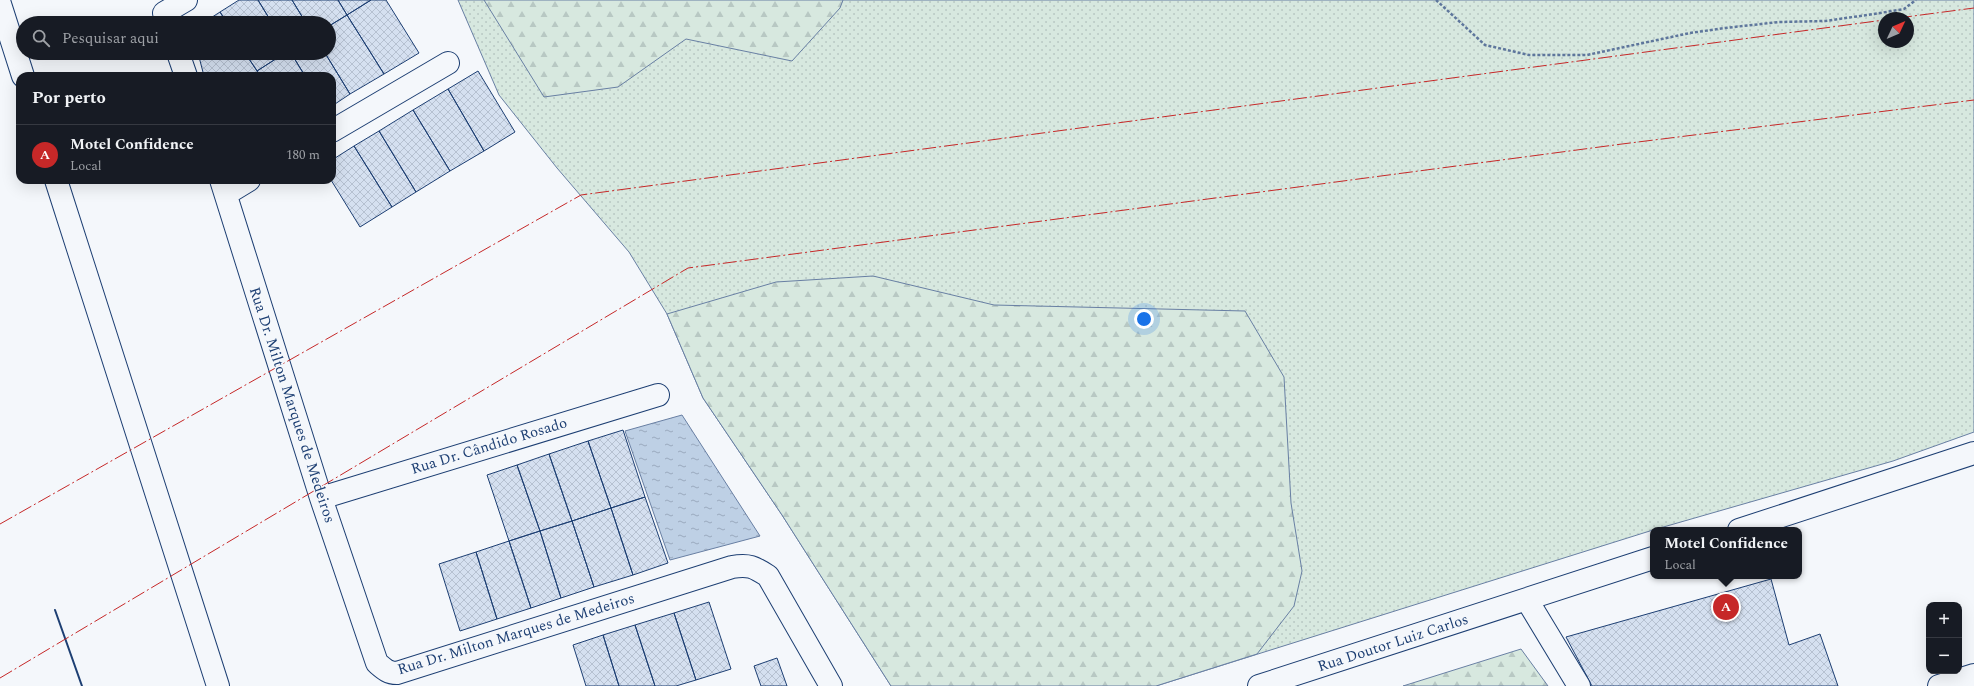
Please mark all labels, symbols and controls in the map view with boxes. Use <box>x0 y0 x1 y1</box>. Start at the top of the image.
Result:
north arrow <box>1878 12 1914 48</box>
search box <box>16 16 336 60</box>
icon: search <box>30 27 52 49</box>
text: Pesquisar aqui <box>62 27 159 50</box>
text: Por perto <box>32 85 106 111</box>
text: Motel Confidence <box>70 133 194 156</box>
text: A <box>40 145 50 165</box>
text: 180 m <box>286 145 320 165</box>
text: Local <box>70 156 102 176</box>
street label: Rua Dr. Milton Marques de Medeiros <box>243 284 341 526</box>
your location <box>1134 309 1154 329</box>
street label: Rua Dr. Cândido Rosado <box>408 411 570 481</box>
popup <box>1650 527 1802 579</box>
text: Motel Confidence <box>1664 532 1788 555</box>
text: Local <box>1664 555 1696 575</box>
street label: Rua Dr. Milton Marques de Medeiros <box>395 587 637 681</box>
pin: A <box>1713 592 1739 622</box>
map controls <box>1926 602 1962 674</box>
button: + <box>1926 602 1962 638</box>
street label: Rua Doutor Luiz Carlos <box>1315 608 1471 678</box>
button: − <box>1926 638 1962 674</box>

